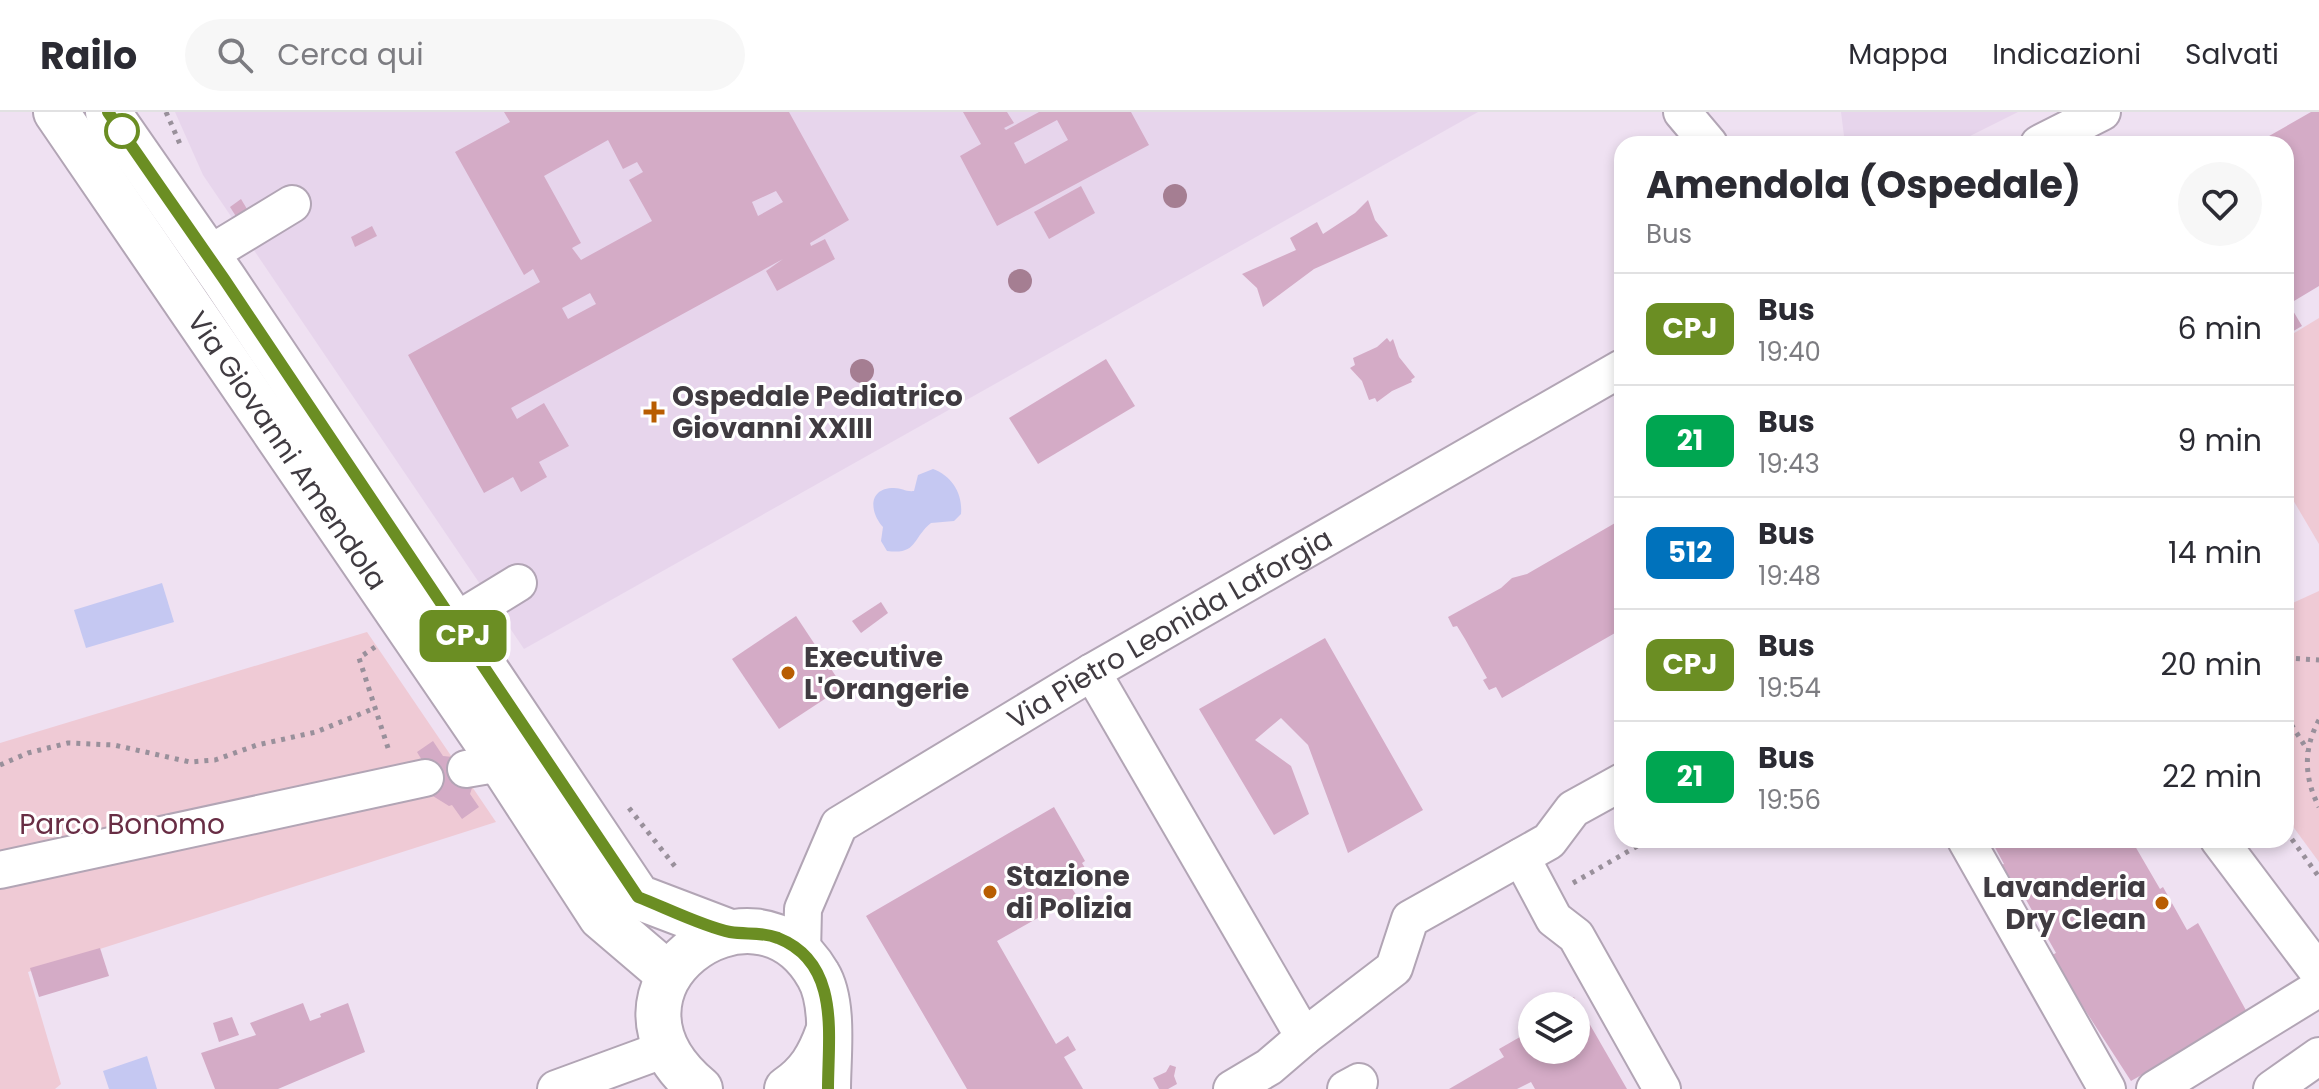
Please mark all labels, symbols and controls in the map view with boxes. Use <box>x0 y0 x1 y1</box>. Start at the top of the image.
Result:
search box <box>185 19 745 91</box>
text: Railo <box>40 29 137 82</box>
icon: search <box>213 33 257 77</box>
text: Cerca qui <box>277 33 424 76</box>
text: Mappa <box>1848 35 1948 74</box>
text: Indicazioni <box>1992 35 2141 74</box>
text: Salvati <box>2185 35 2279 74</box>
unlabelled marker <box>105 114 139 148</box>
text: Amendola (Ospedale) <box>1646 158 2081 211</box>
button: heart <box>2178 162 2262 246</box>
text: Bus <box>1646 216 1692 252</box>
text: Bus <box>1758 288 1815 331</box>
street label: Via Giovanni Amendola <box>178 304 396 598</box>
text: 6 min <box>2177 307 2262 350</box>
text: CPJ <box>1663 309 1718 348</box>
text: 19:40 <box>1758 334 1821 370</box>
place label: Ospedale Pediatrico Giovanni XXIII <box>672 377 963 448</box>
text: Bus <box>1758 400 1815 443</box>
marker: Ospedale Pediatrico Giovanni XXIII <box>643 401 665 423</box>
text: 9 min <box>2178 419 2262 462</box>
text: 21 <box>1677 421 1703 460</box>
text: 19:43 <box>1758 446 1820 482</box>
text: Bus <box>1758 512 1815 555</box>
street label: Via Pietro Leonida Laforgia <box>1000 519 1339 739</box>
text: 14 min <box>2168 531 2262 574</box>
text: 512 <box>1668 533 1712 572</box>
text: 19:48 <box>1758 558 1821 594</box>
line badge: CPJ <box>417 610 509 662</box>
text: CPJ <box>436 616 491 655</box>
text: Bus <box>1758 624 1815 667</box>
place label: Executive L'Orangerie <box>804 638 969 709</box>
text: 20 min <box>2160 643 2262 686</box>
text: CPJ <box>1663 645 1718 684</box>
marker: Executive L'Orangerie <box>779 664 797 682</box>
text: 19:54 <box>1758 670 1821 706</box>
text: Bus <box>1758 736 1815 779</box>
text: 22 min <box>2162 755 2262 798</box>
text: 21 <box>1677 757 1703 796</box>
text: 19:56 <box>1758 782 1821 818</box>
park label: Parco Bonomo <box>19 805 225 844</box>
place label: Stazione di Polizia <box>1006 857 1132 928</box>
place label: Lavanderia Dry Clean <box>1983 868 2146 939</box>
marker: Stazione di Polizia <box>981 883 999 901</box>
marker: Lavanderia Dry Clean <box>2153 894 2171 912</box>
map controls <box>1518 992 1590 1064</box>
button: layers <box>1518 992 1590 1064</box>

